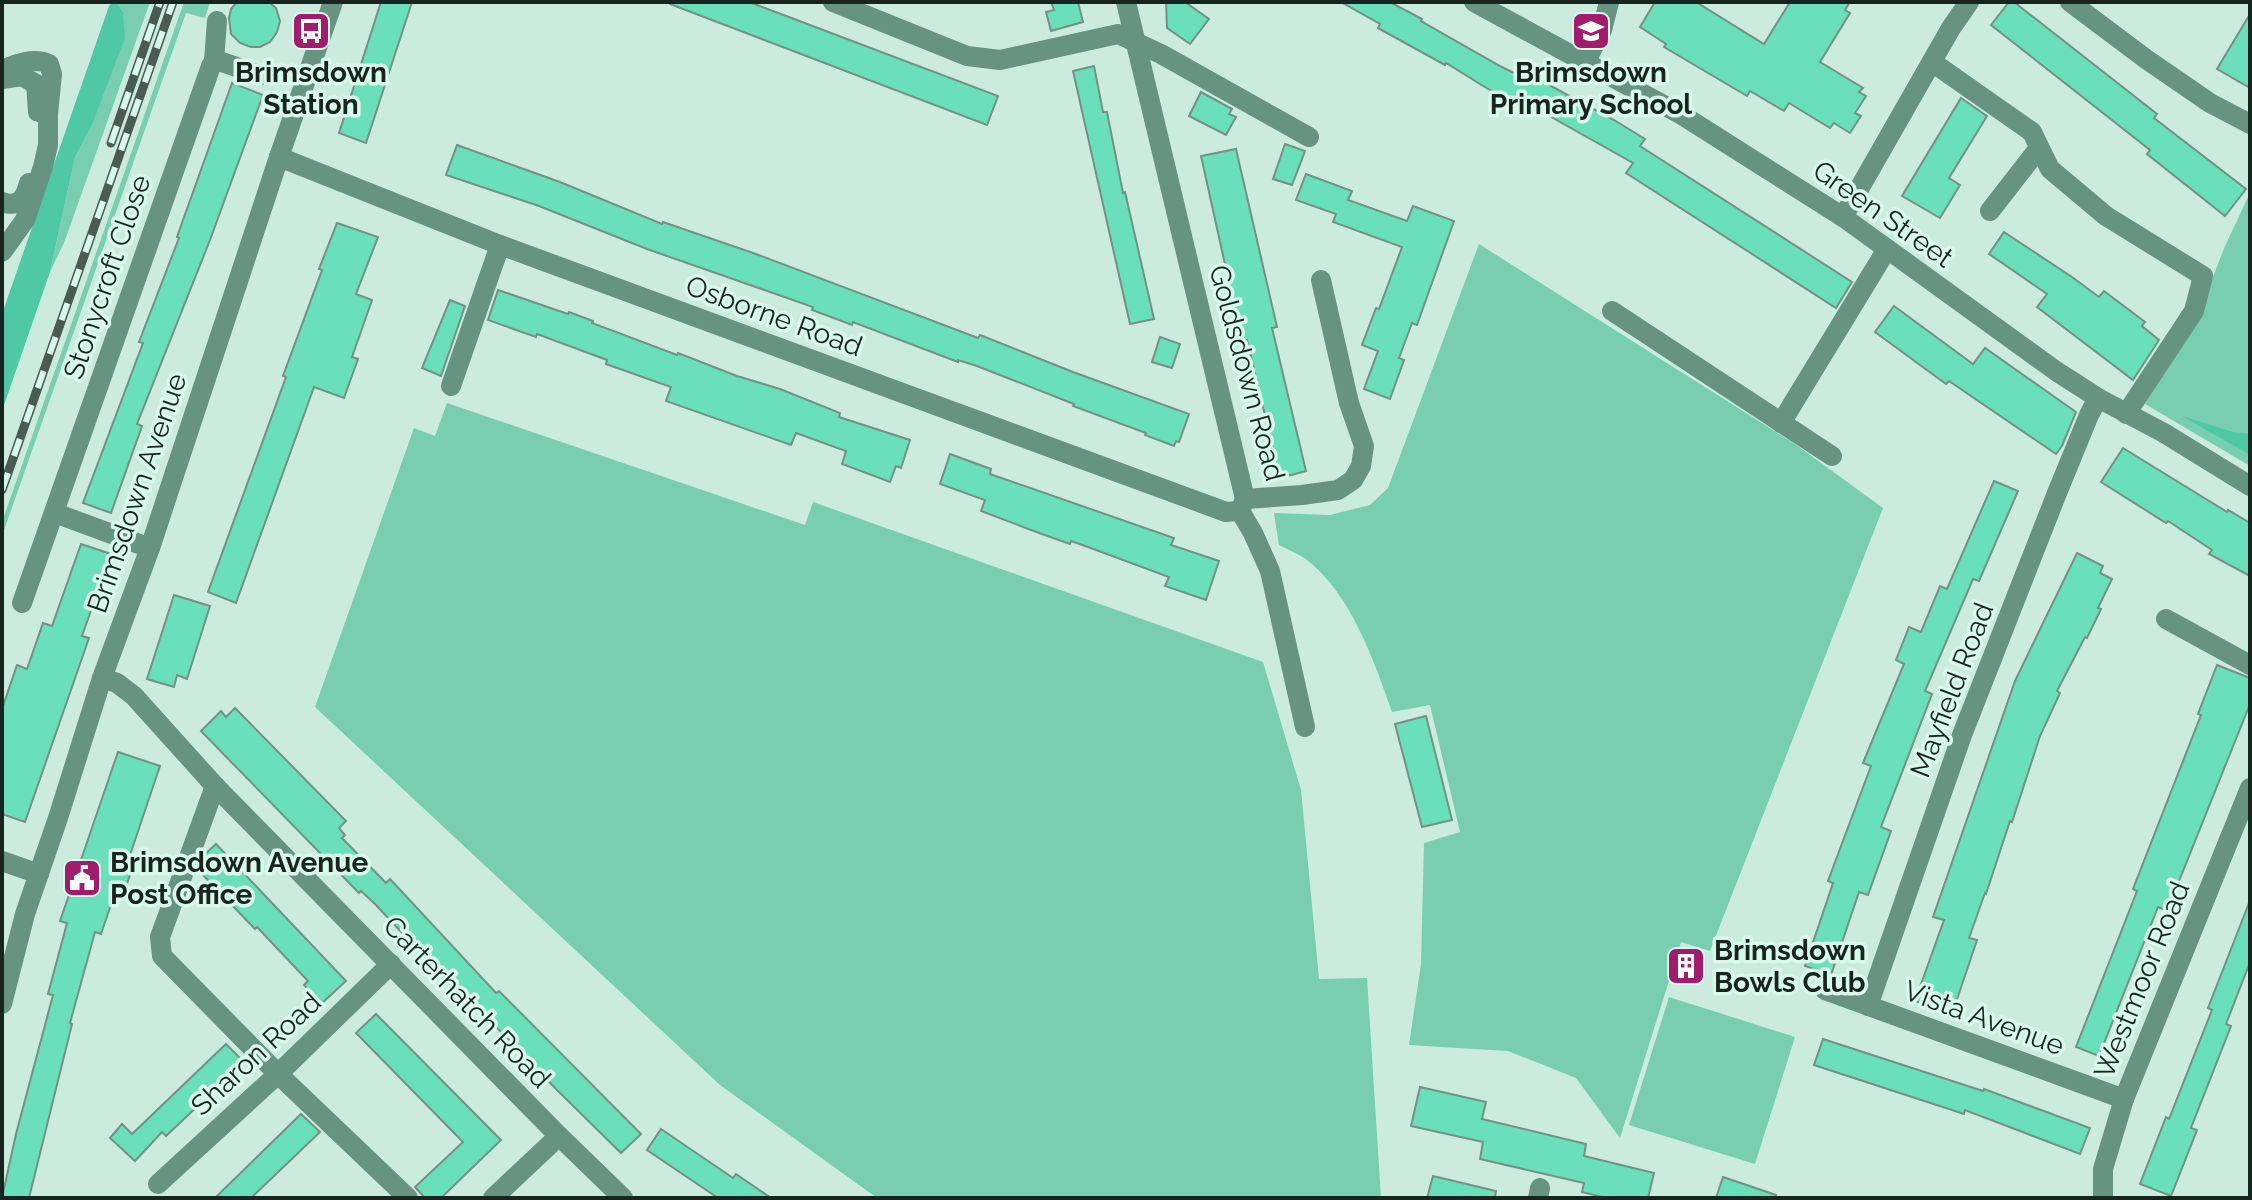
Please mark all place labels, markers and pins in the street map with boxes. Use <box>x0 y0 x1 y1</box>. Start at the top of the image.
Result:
bus stop icon: Brimsdown Station <box>290 10 332 52</box>
school or university icon: Brimsdown Primary School <box>1570 10 1612 52</box>
place label: Brimsdown Station <box>235 56 387 121</box>
place label: Brimsdown Primary School <box>1490 56 1692 121</box>
place label: Brimsdown Avenue Post Office <box>110 846 368 911</box>
public building icon: Brimsdown Avenue Post Office <box>61 857 103 899</box>
place label: Brimsdown Bowls Club <box>1714 934 1866 999</box>
building icon: Brimsdown Bowls Club <box>1665 945 1707 987</box>

